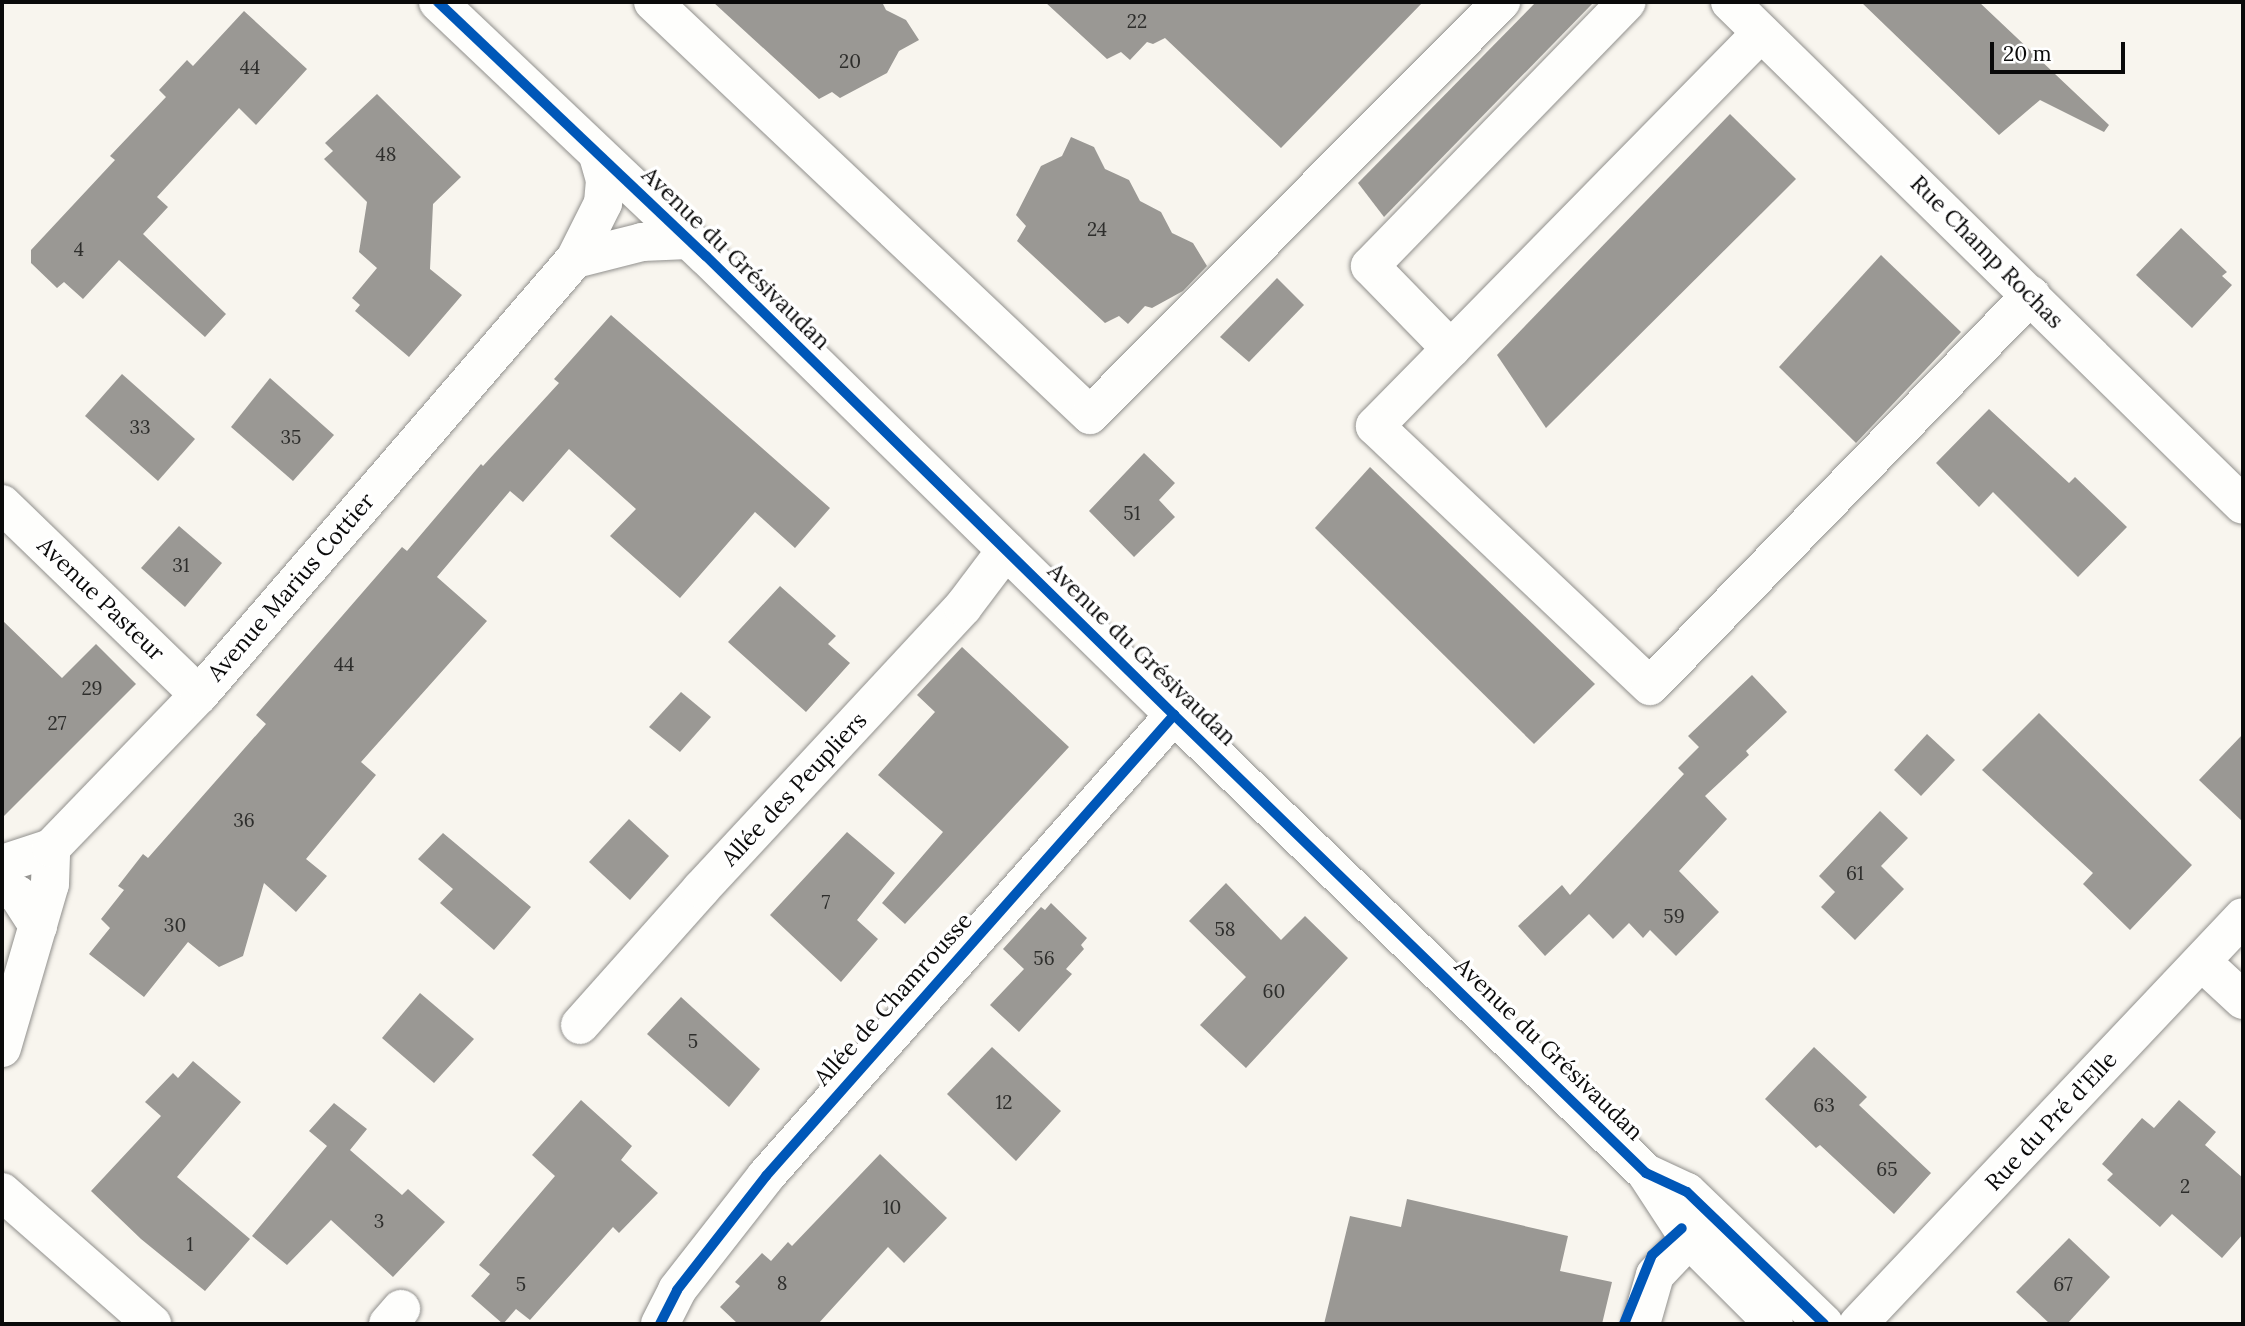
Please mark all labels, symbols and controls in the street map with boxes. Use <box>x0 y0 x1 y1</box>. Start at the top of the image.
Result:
house number: 22 <box>1127 11 1147 33</box>
scale bar <box>1993 28 2128 72</box>
text: 20 m <box>2003 40 2052 67</box>
house number: 20 <box>839 51 861 73</box>
house number: 44 <box>240 57 260 79</box>
house number: 48 <box>376 144 396 166</box>
street label: Avenue du Grésivaudan <box>636 161 836 355</box>
street label: Rue Champ Rochas <box>1905 170 2069 334</box>
house number: 24 <box>1087 219 1107 241</box>
house number: 4 <box>74 239 84 261</box>
house number: 33 <box>129 417 151 439</box>
house number: 35 <box>281 427 301 449</box>
street label: Avenue Marius Cottier <box>202 487 380 687</box>
house number: 51 <box>1123 503 1141 525</box>
street label: Avenue Pasteur <box>32 532 170 666</box>
house number: 31 <box>172 555 190 577</box>
street label: Avenue du Grésivaudan <box>1042 557 1242 751</box>
house number: 44 <box>334 654 354 676</box>
house number: 29 <box>81 678 103 700</box>
street label: Allée des Peupliers <box>716 706 872 872</box>
house number: 27 <box>48 713 66 735</box>
house number: 36 <box>233 810 255 832</box>
house number: 61 <box>1846 863 1864 885</box>
house number: 7 <box>822 892 830 914</box>
house number: 59 <box>1663 906 1685 928</box>
street label: Allée de Chamrousse <box>808 907 978 1091</box>
house number: 30 <box>164 915 186 937</box>
house number: 58 <box>1214 919 1236 941</box>
house number: 56 <box>1033 948 1055 970</box>
street label: Avenue du Grésivaudan <box>1449 952 1649 1146</box>
house number: 60 <box>1263 981 1285 1003</box>
house number: 5 <box>688 1031 698 1053</box>
street label: Rue du Pré d'Elle <box>1979 1046 2123 1196</box>
house number: 12 <box>995 1092 1013 1114</box>
house number: 63 <box>1813 1095 1835 1117</box>
house number: 65 <box>1876 1159 1898 1181</box>
house number: 2 <box>2180 1176 2190 1198</box>
house number: 10 <box>883 1197 901 1219</box>
house number: 3 <box>374 1211 384 1233</box>
house number: 1 <box>187 1234 193 1256</box>
house number: 8 <box>777 1273 787 1295</box>
house number: 5 <box>516 1274 526 1296</box>
house number: 67 <box>2053 1274 2073 1296</box>

